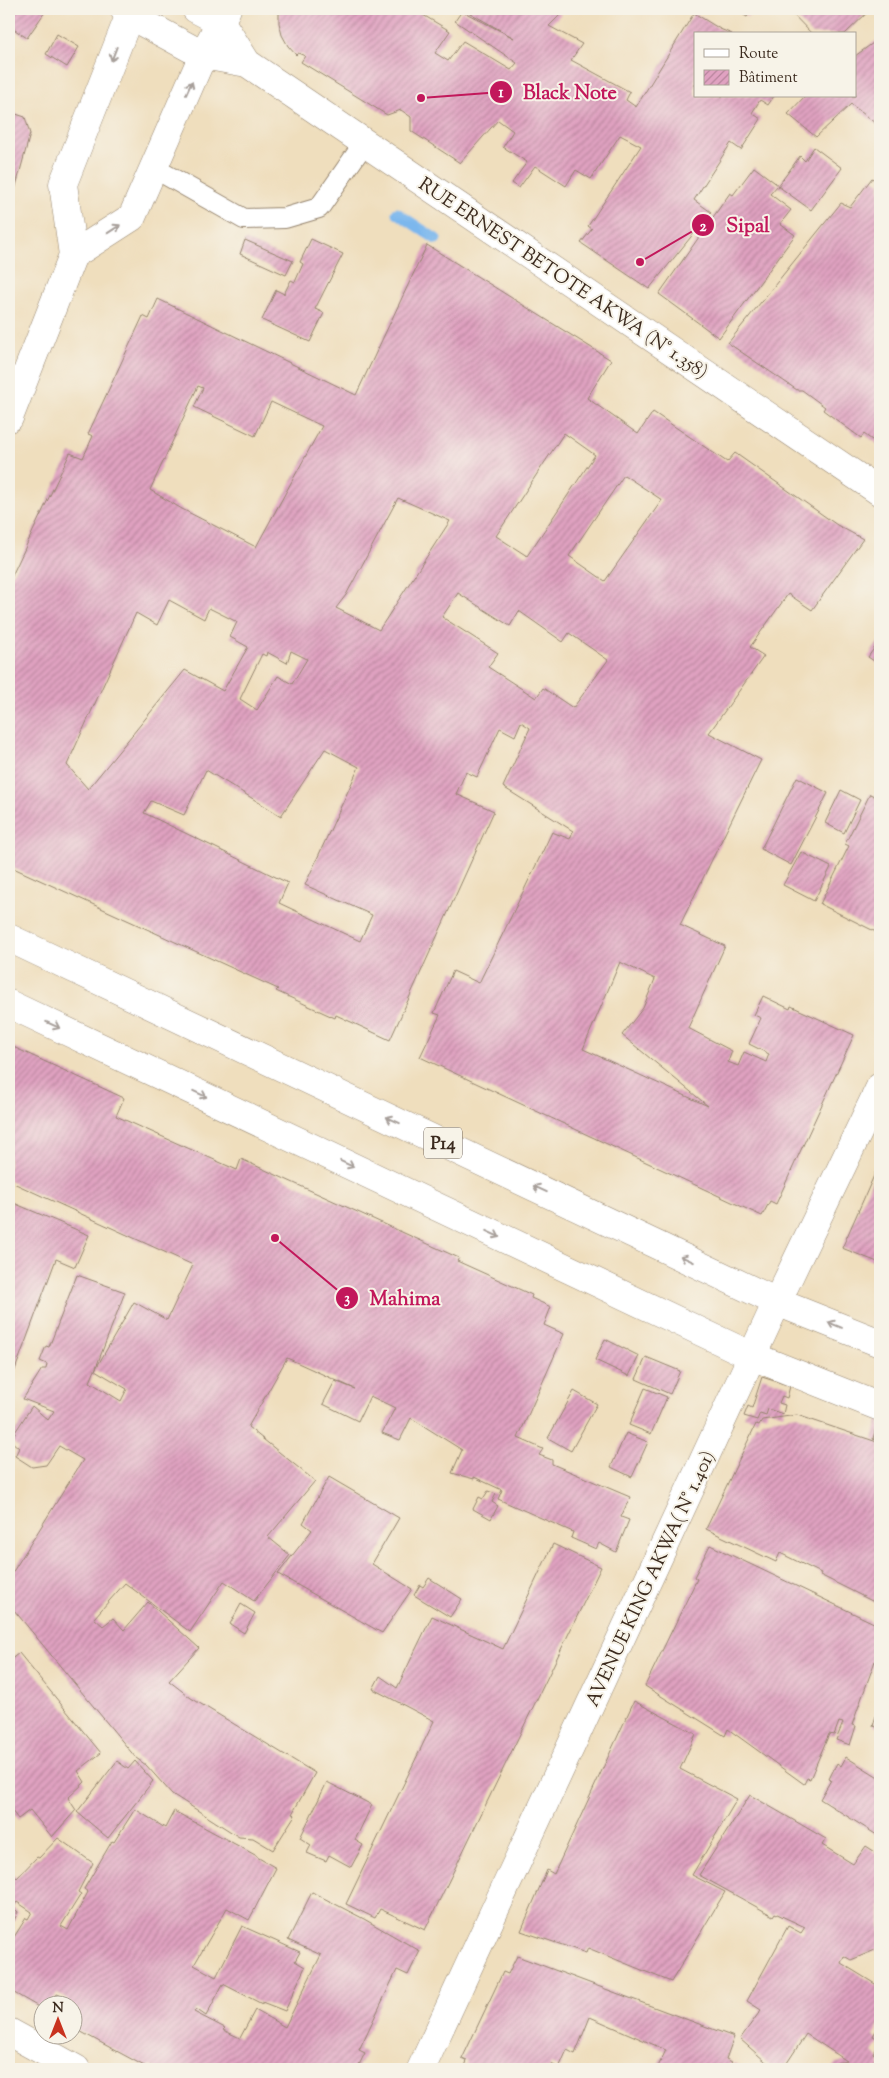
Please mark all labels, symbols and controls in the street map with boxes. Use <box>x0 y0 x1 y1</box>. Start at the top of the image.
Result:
legend <box>694 32 856 98</box>
text: Route <box>739 44 778 65</box>
one-way arrow <box>108 46 118 61</box>
text: Bâtiment <box>739 68 798 89</box>
callout: Black Note <box>488 74 627 109</box>
text: Black Note <box>523 80 617 109</box>
one-way arrow <box>184 81 194 96</box>
text: 1 <box>498 83 504 104</box>
street label: RUE ERNEST BETOTE AKWA (N° 1.358) <box>413 172 713 386</box>
callout: Sipal <box>691 208 779 243</box>
text: Sipal <box>726 213 770 242</box>
text: 2 <box>699 217 707 238</box>
one-way arrow <box>106 224 120 234</box>
one-way arrow <box>45 1021 60 1030</box>
one-way arrow <box>192 1090 207 1100</box>
one-way arrow <box>386 1114 401 1124</box>
road number: P14 <box>424 1128 462 1158</box>
one-way arrow <box>339 1159 354 1169</box>
one-way arrow <box>533 1184 548 1193</box>
one-way arrow <box>485 1229 500 1239</box>
one-way arrow <box>679 1253 694 1263</box>
callout: Mahima <box>335 1280 451 1315</box>
text: Mahima <box>370 1286 441 1315</box>
text: 3 <box>344 1289 350 1310</box>
one-way arrow <box>828 1320 843 1329</box>
street label: AVENUE KING AKWA( N° 1.401) <box>580 1447 723 1711</box>
north arrow <box>32 1996 82 2046</box>
text: N <box>52 1999 64 2019</box>

